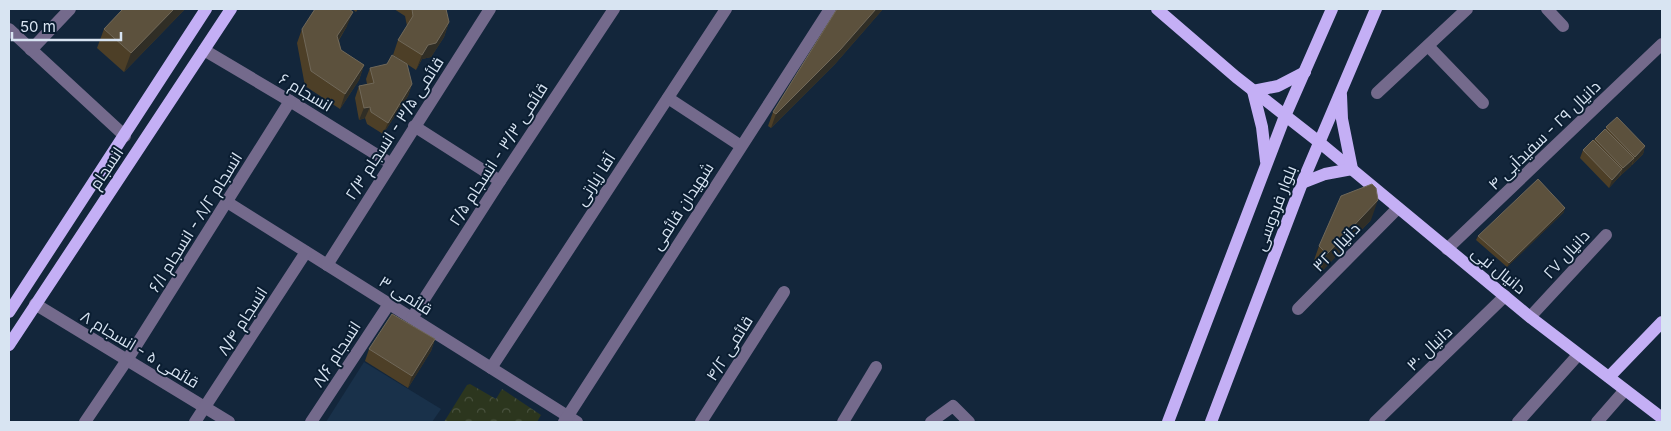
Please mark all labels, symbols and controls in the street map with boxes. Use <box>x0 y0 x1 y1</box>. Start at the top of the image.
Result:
scale bar <box>12 10 121 42</box>
text: 50 m <box>20 17 56 36</box>
street label: قائمی ۳/۵ - انسجام ۲/۳ <box>340 53 449 204</box>
street label: انسجام ۶ <box>275 68 336 117</box>
street label: دانیال ۲۹ - سفیدآبی ۴ <box>1484 76 1605 195</box>
street label: قائمی ۳/۳ - انسجام ۲/۵ <box>444 79 553 230</box>
street label: انسجام <box>85 143 129 194</box>
street label: انسجام ۸/۲ - انسجام ۶/۱ <box>144 148 248 297</box>
street label: آقا زیارتی <box>571 148 621 210</box>
street label: شهیدان قائمی <box>646 159 719 254</box>
street label: بلوار فردوسی <box>1250 163 1301 254</box>
street label: دانیال ۳۲ <box>1308 218 1365 276</box>
street label: دانیال ۲۷ <box>1538 225 1594 283</box>
street label: دانیال نبی <box>1467 242 1530 299</box>
street label: قائمی ۳ <box>375 271 436 320</box>
street label: انسجام ۸/۴ <box>212 283 273 360</box>
street label: قائمی ۵ - انسجام ۸ <box>76 306 203 394</box>
street label: قائمی ۴/۲ <box>701 312 758 385</box>
street label: انسجام ۸/۶ <box>307 317 366 392</box>
street label: دانیال ۳۰ <box>1402 321 1457 375</box>

